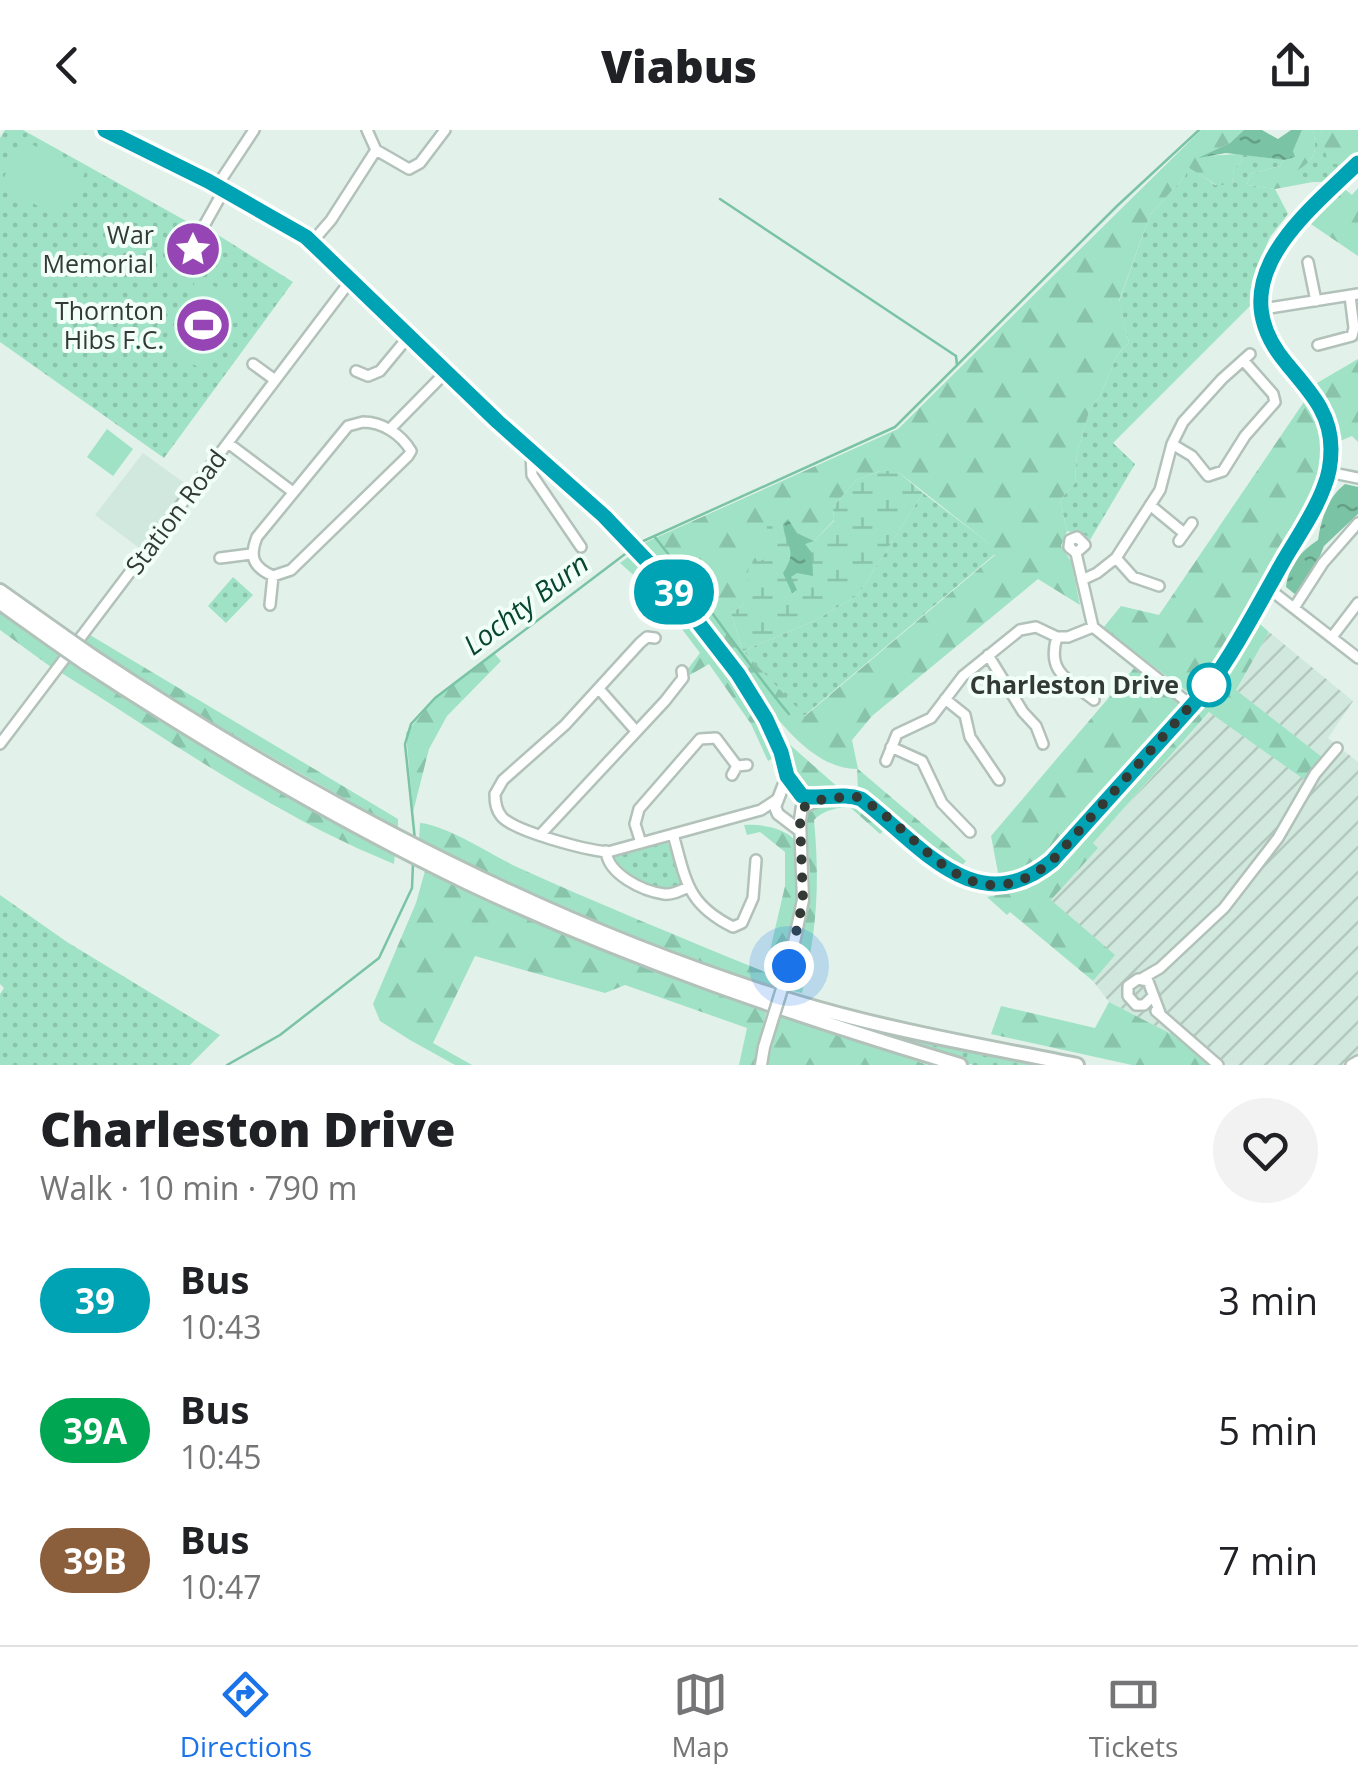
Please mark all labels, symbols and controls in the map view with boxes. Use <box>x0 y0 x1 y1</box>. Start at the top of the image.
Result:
text: Viabus <box>601 35 757 96</box>
icon: back <box>40 38 95 93</box>
icon: share <box>1263 38 1318 93</box>
place label: War Memorial <box>43 217 154 280</box>
place icon: War Memorial <box>163 219 223 279</box>
place label: Thornton Hibs F.C. <box>55 293 164 356</box>
sports icon: Thornton Hibs F.C. <box>173 295 233 355</box>
street label: Station Road <box>117 442 233 581</box>
water label: Lochty Burn <box>455 544 596 663</box>
line badge: 39 <box>629 560 719 624</box>
text: 39 <box>654 569 694 616</box>
marker: Charleston Drive <box>1188 664 1230 706</box>
place label: Charleston Drive <box>970 667 1179 701</box>
your location <box>764 941 814 991</box>
text: Charleston Drive <box>40 1096 455 1161</box>
button: heart <box>1213 1098 1318 1203</box>
text: Walk · 10 min · 790 m <box>40 1166 357 1209</box>
text: Bus <box>180 1253 249 1305</box>
text: 3 min <box>1218 1274 1318 1326</box>
text: 39 <box>75 1277 115 1324</box>
text: 10:43 <box>180 1305 262 1348</box>
text: Bus <box>180 1383 249 1435</box>
text: 5 min <box>1218 1404 1318 1456</box>
text: 39A <box>63 1407 127 1454</box>
text: 10:45 <box>180 1435 262 1478</box>
text: Bus <box>180 1513 249 1565</box>
text: 7 min <box>1218 1534 1318 1586</box>
text: 39B <box>63 1537 127 1584</box>
text: 10:47 <box>180 1565 262 1608</box>
tab: Directions <box>180 1667 312 1765</box>
tab: Map <box>671 1667 729 1765</box>
tab: Tickets <box>1089 1667 1178 1765</box>

